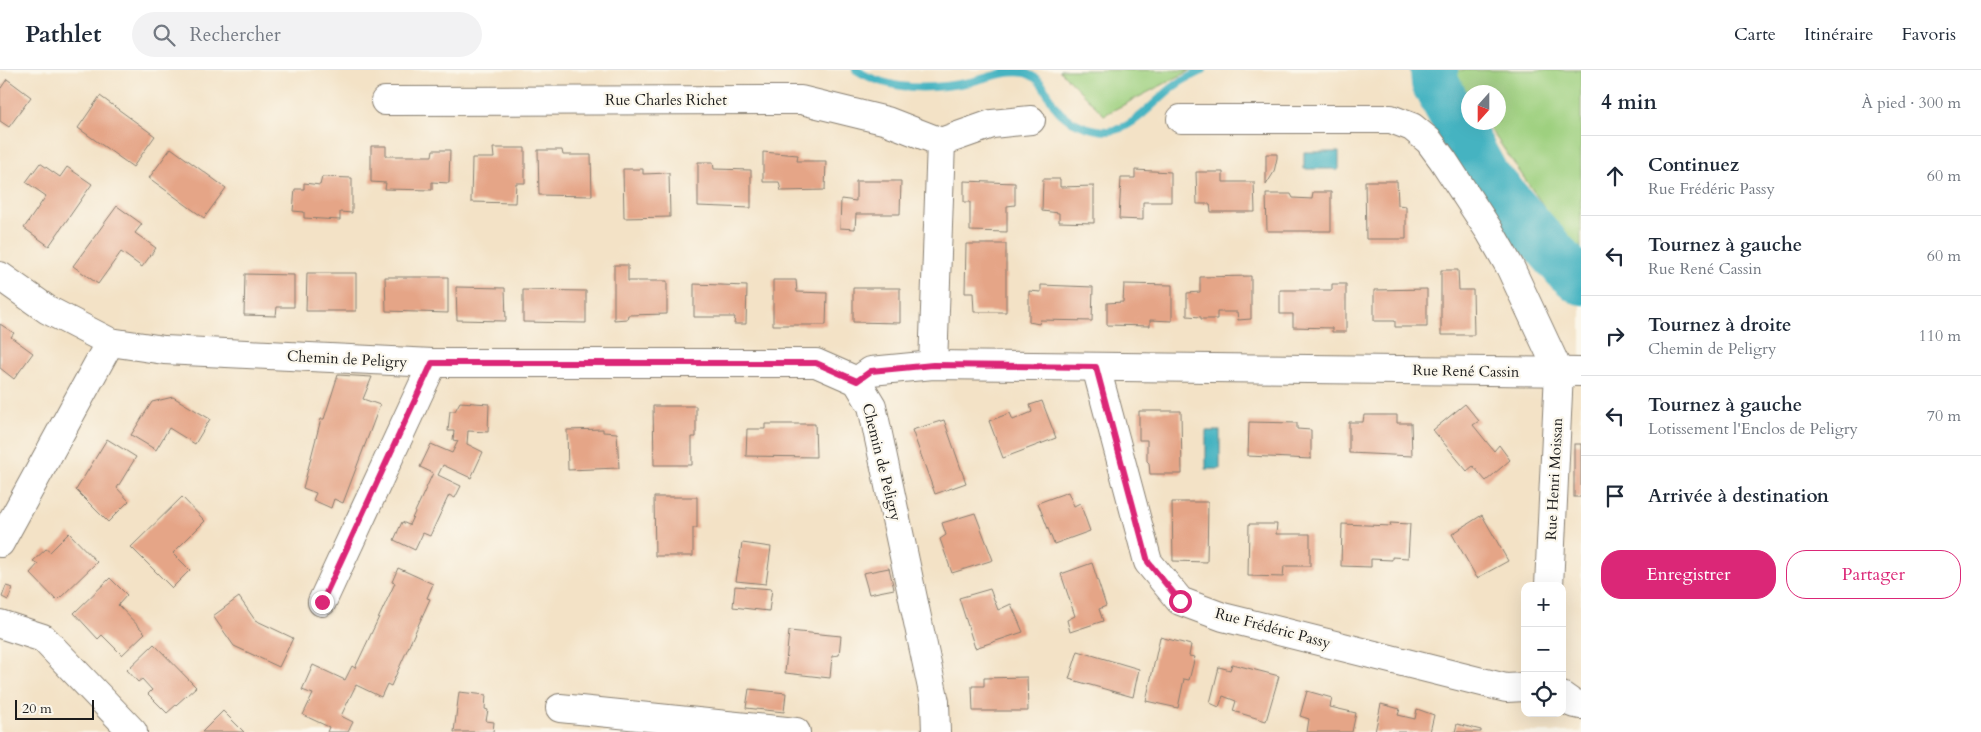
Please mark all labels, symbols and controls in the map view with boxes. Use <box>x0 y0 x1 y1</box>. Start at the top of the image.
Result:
search box <box>132 12 482 57</box>
text: Pathlet <box>25 18 102 51</box>
icon: search <box>150 21 178 49</box>
text: Rechercher <box>190 22 281 48</box>
text: Carte <box>1734 22 1776 47</box>
text: Itinéraire <box>1804 22 1873 47</box>
text: Favoris <box>1901 22 1956 47</box>
north arrow <box>1461 85 1506 130</box>
text: 4 min <box>1601 88 1657 117</box>
street label: Rue Charles Richet <box>605 90 727 110</box>
text: À pied · 300 m <box>1861 92 1961 114</box>
text: Continuez <box>1648 152 1739 178</box>
icon: ahead <box>1601 162 1629 190</box>
text: 60 m <box>1927 165 1961 187</box>
text: Rue Frédéric Passy <box>1648 178 1775 200</box>
text: Tournez à gauche <box>1648 232 1802 258</box>
icon: left <box>1601 242 1629 270</box>
text: 60 m <box>1927 245 1961 267</box>
text: Rue René Cassin <box>1648 258 1762 280</box>
text: Tournez à droite <box>1648 312 1791 338</box>
icon: right <box>1601 322 1629 350</box>
text: 110 m <box>1919 325 1961 347</box>
text: Chemin de Peligry <box>1648 338 1776 360</box>
street label: Chemin de Peligry <box>286 346 408 372</box>
street label: Rue René Cassin <box>1412 360 1520 382</box>
text: Tournez à gauche <box>1648 392 1802 418</box>
street label: Chemin de Peligry <box>858 401 906 523</box>
icon: left <box>1601 402 1629 430</box>
text: 70 m <box>1927 405 1961 427</box>
street label: Rue Henri Moissan <box>1541 417 1567 541</box>
text: Lotissement l'Enclos de Peligry <box>1648 418 1858 440</box>
icon: arrive <box>1601 482 1629 510</box>
text: Arrivée à destination <box>1648 483 1829 509</box>
button: Enregistrer <box>1601 550 1776 599</box>
button: Partager <box>1786 550 1961 599</box>
map controls <box>1521 582 1566 717</box>
button: + <box>1521 582 1566 627</box>
route start <box>1169 590 1192 613</box>
route end <box>311 591 334 614</box>
street label: Rue Frédéric Passy <box>1213 603 1333 653</box>
button: − <box>1521 627 1566 672</box>
button: locate <box>1521 672 1566 717</box>
scale bar <box>15 697 94 720</box>
text: 20 m <box>22 699 52 718</box>

